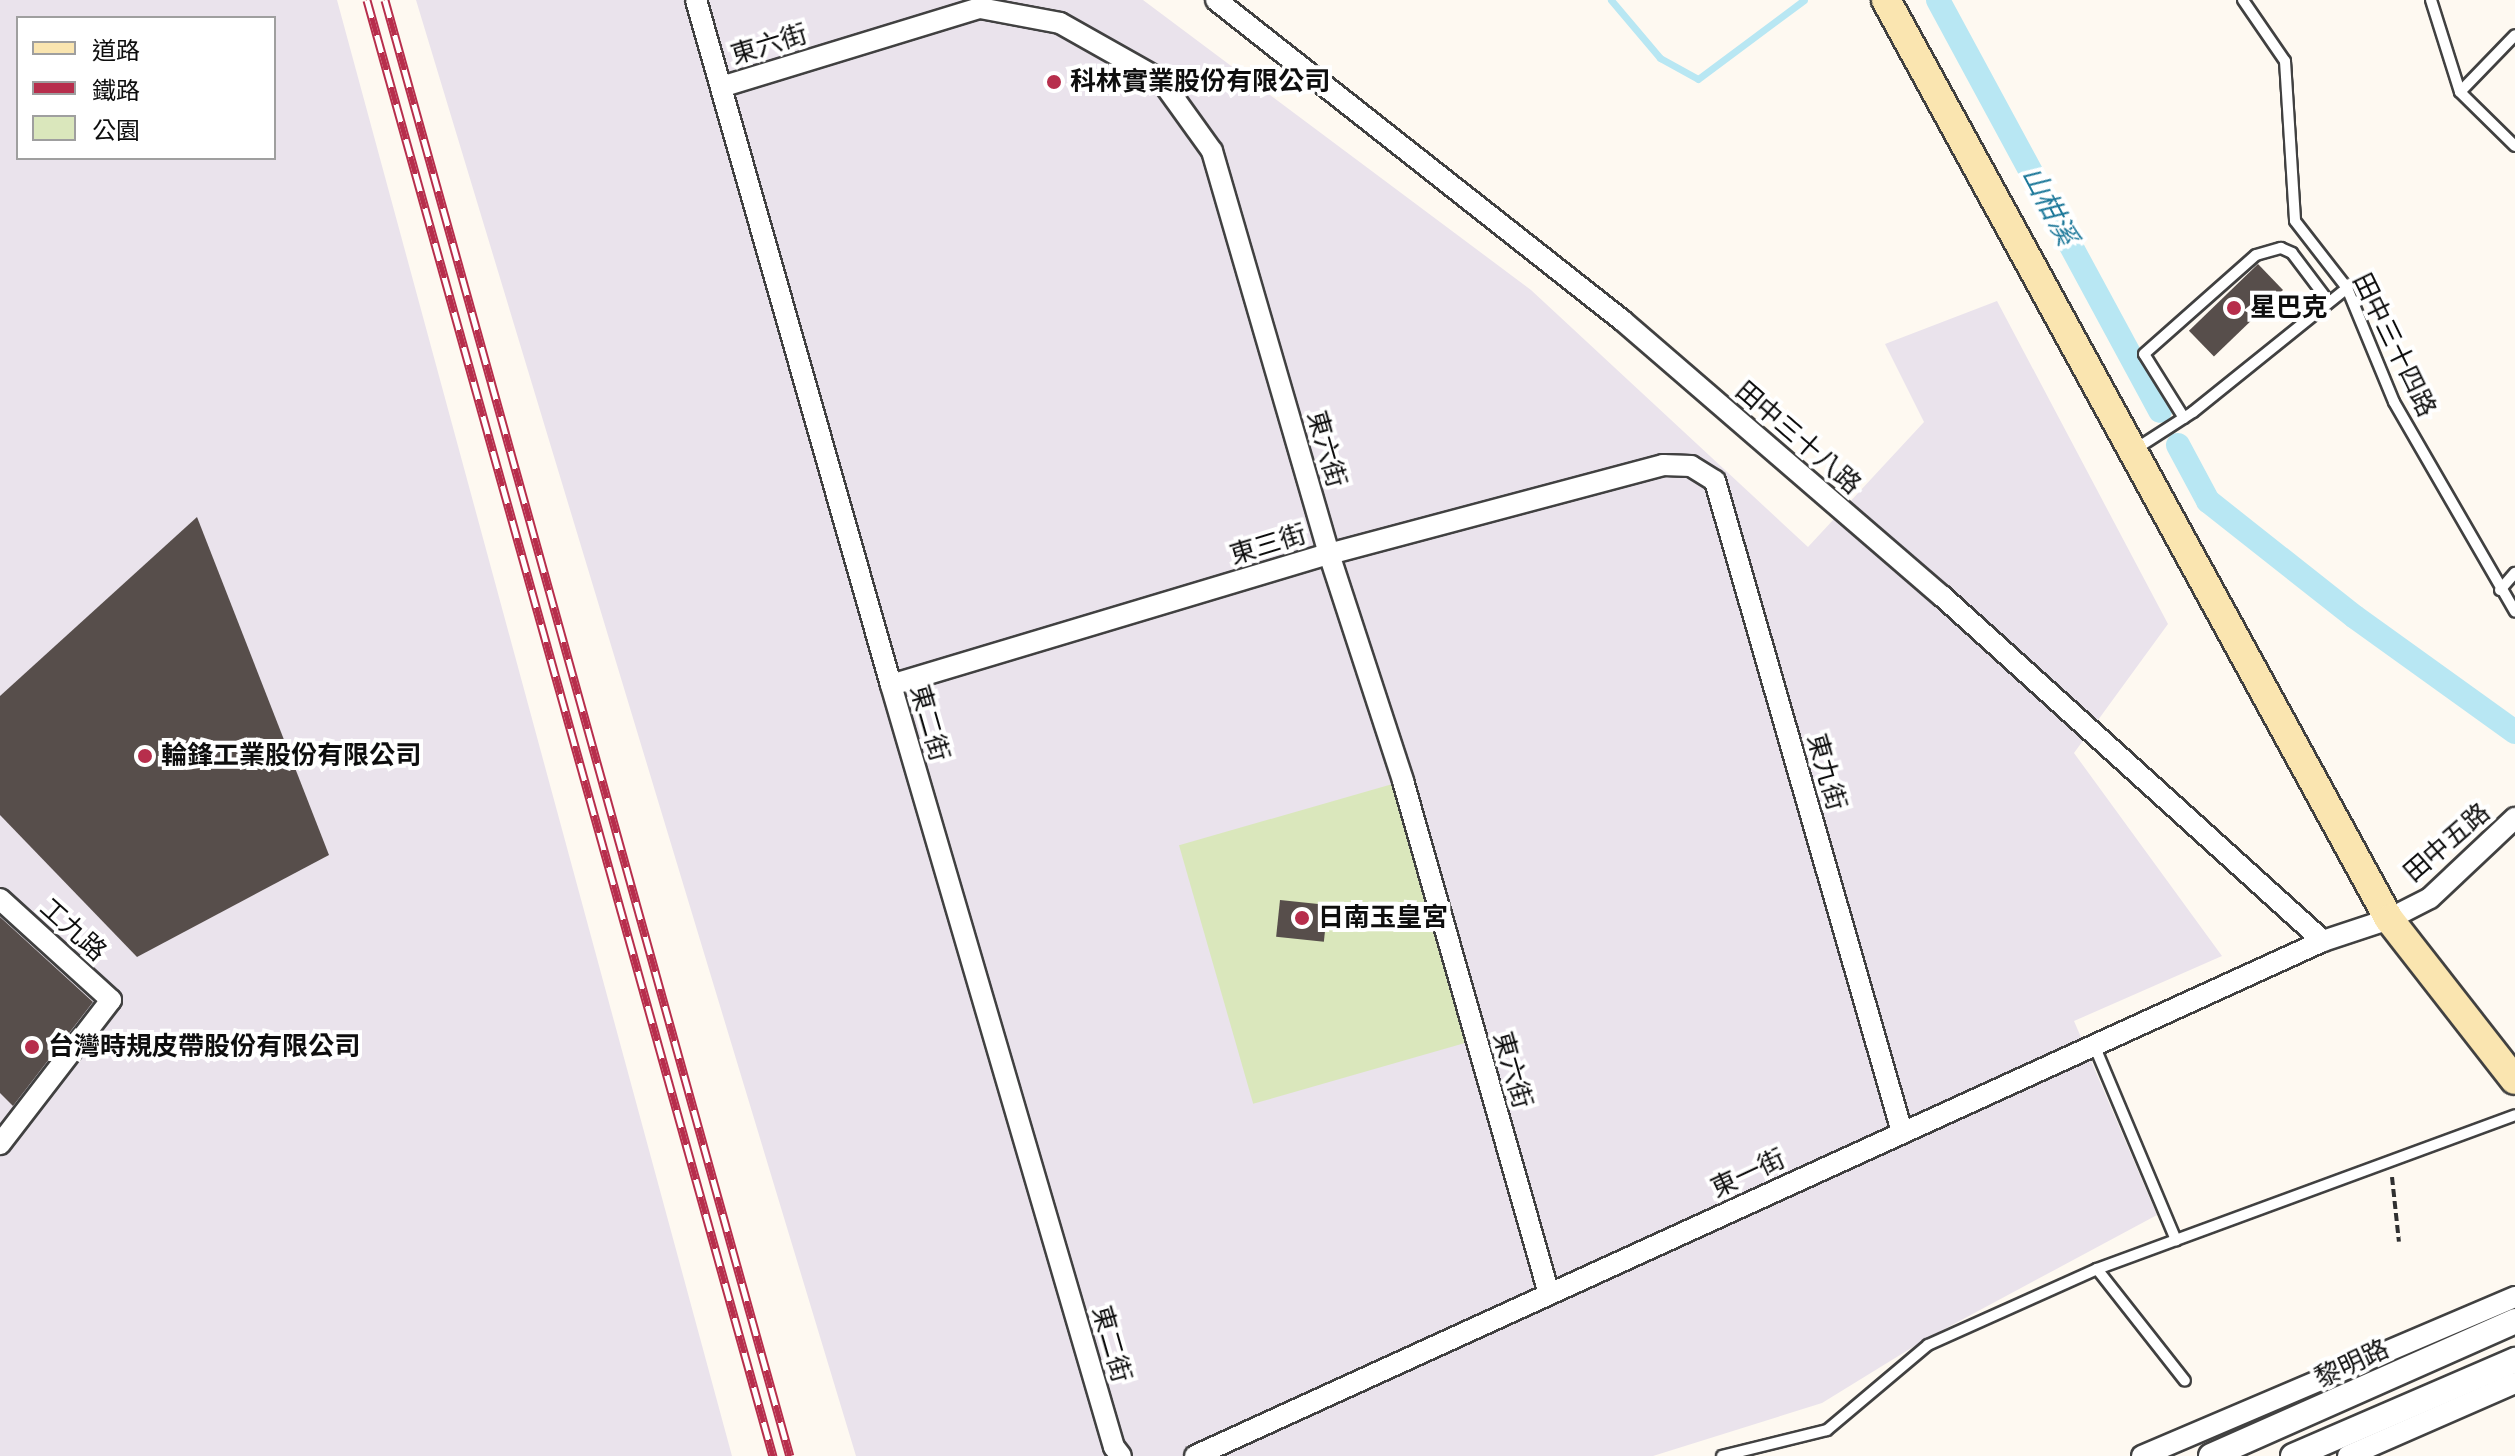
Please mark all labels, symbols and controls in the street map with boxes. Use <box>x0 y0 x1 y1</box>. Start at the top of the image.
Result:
legend <box>16 16 276 160</box>
street label: 東六街 <box>727 19 811 71</box>
text: 道路 <box>92 37 140 65</box>
place label: 科林實業股份有限公司 <box>1070 66 1330 98</box>
marker: 科林實業股份有限公司 <box>1045 73 1063 91</box>
text: 鐵路 <box>92 77 140 105</box>
text: 公園 <box>92 117 140 145</box>
water label: 山柑溪 <box>2014 161 2084 251</box>
street label: 田中三十四路 <box>2346 268 2442 422</box>
place label: 星巴克 <box>2250 292 2328 324</box>
marker: 星巴克 <box>2225 299 2243 317</box>
street label: 田中三十八路 <box>1729 375 1867 501</box>
street label: 東六街 <box>1300 407 1352 491</box>
street label: 東三街 <box>1226 519 1310 571</box>
street label: 東二街 <box>903 681 955 765</box>
street label: 東九街 <box>1800 730 1852 814</box>
place label: 輪鋒工業股份有限公司 <box>161 740 421 772</box>
marker: 輪鋒工業股份有限公司 <box>136 747 154 765</box>
street label: 田中五路 <box>2398 797 2496 889</box>
street label: 工九路 <box>34 892 112 968</box>
place label: 日南玉皇宮 <box>1318 902 1448 934</box>
marker: 日南玉皇宮 <box>1293 909 1311 927</box>
street label: 東六街 <box>1486 1028 1538 1112</box>
place label: 台灣時規皮帶股份有限公司 <box>48 1031 360 1063</box>
marker: 台灣時規皮帶股份有限公司 <box>23 1038 41 1056</box>
street label: 東一街 <box>1706 1143 1790 1205</box>
street label: 東二街 <box>1085 1302 1137 1386</box>
street label: 黎明路 <box>2310 1333 2394 1395</box>

